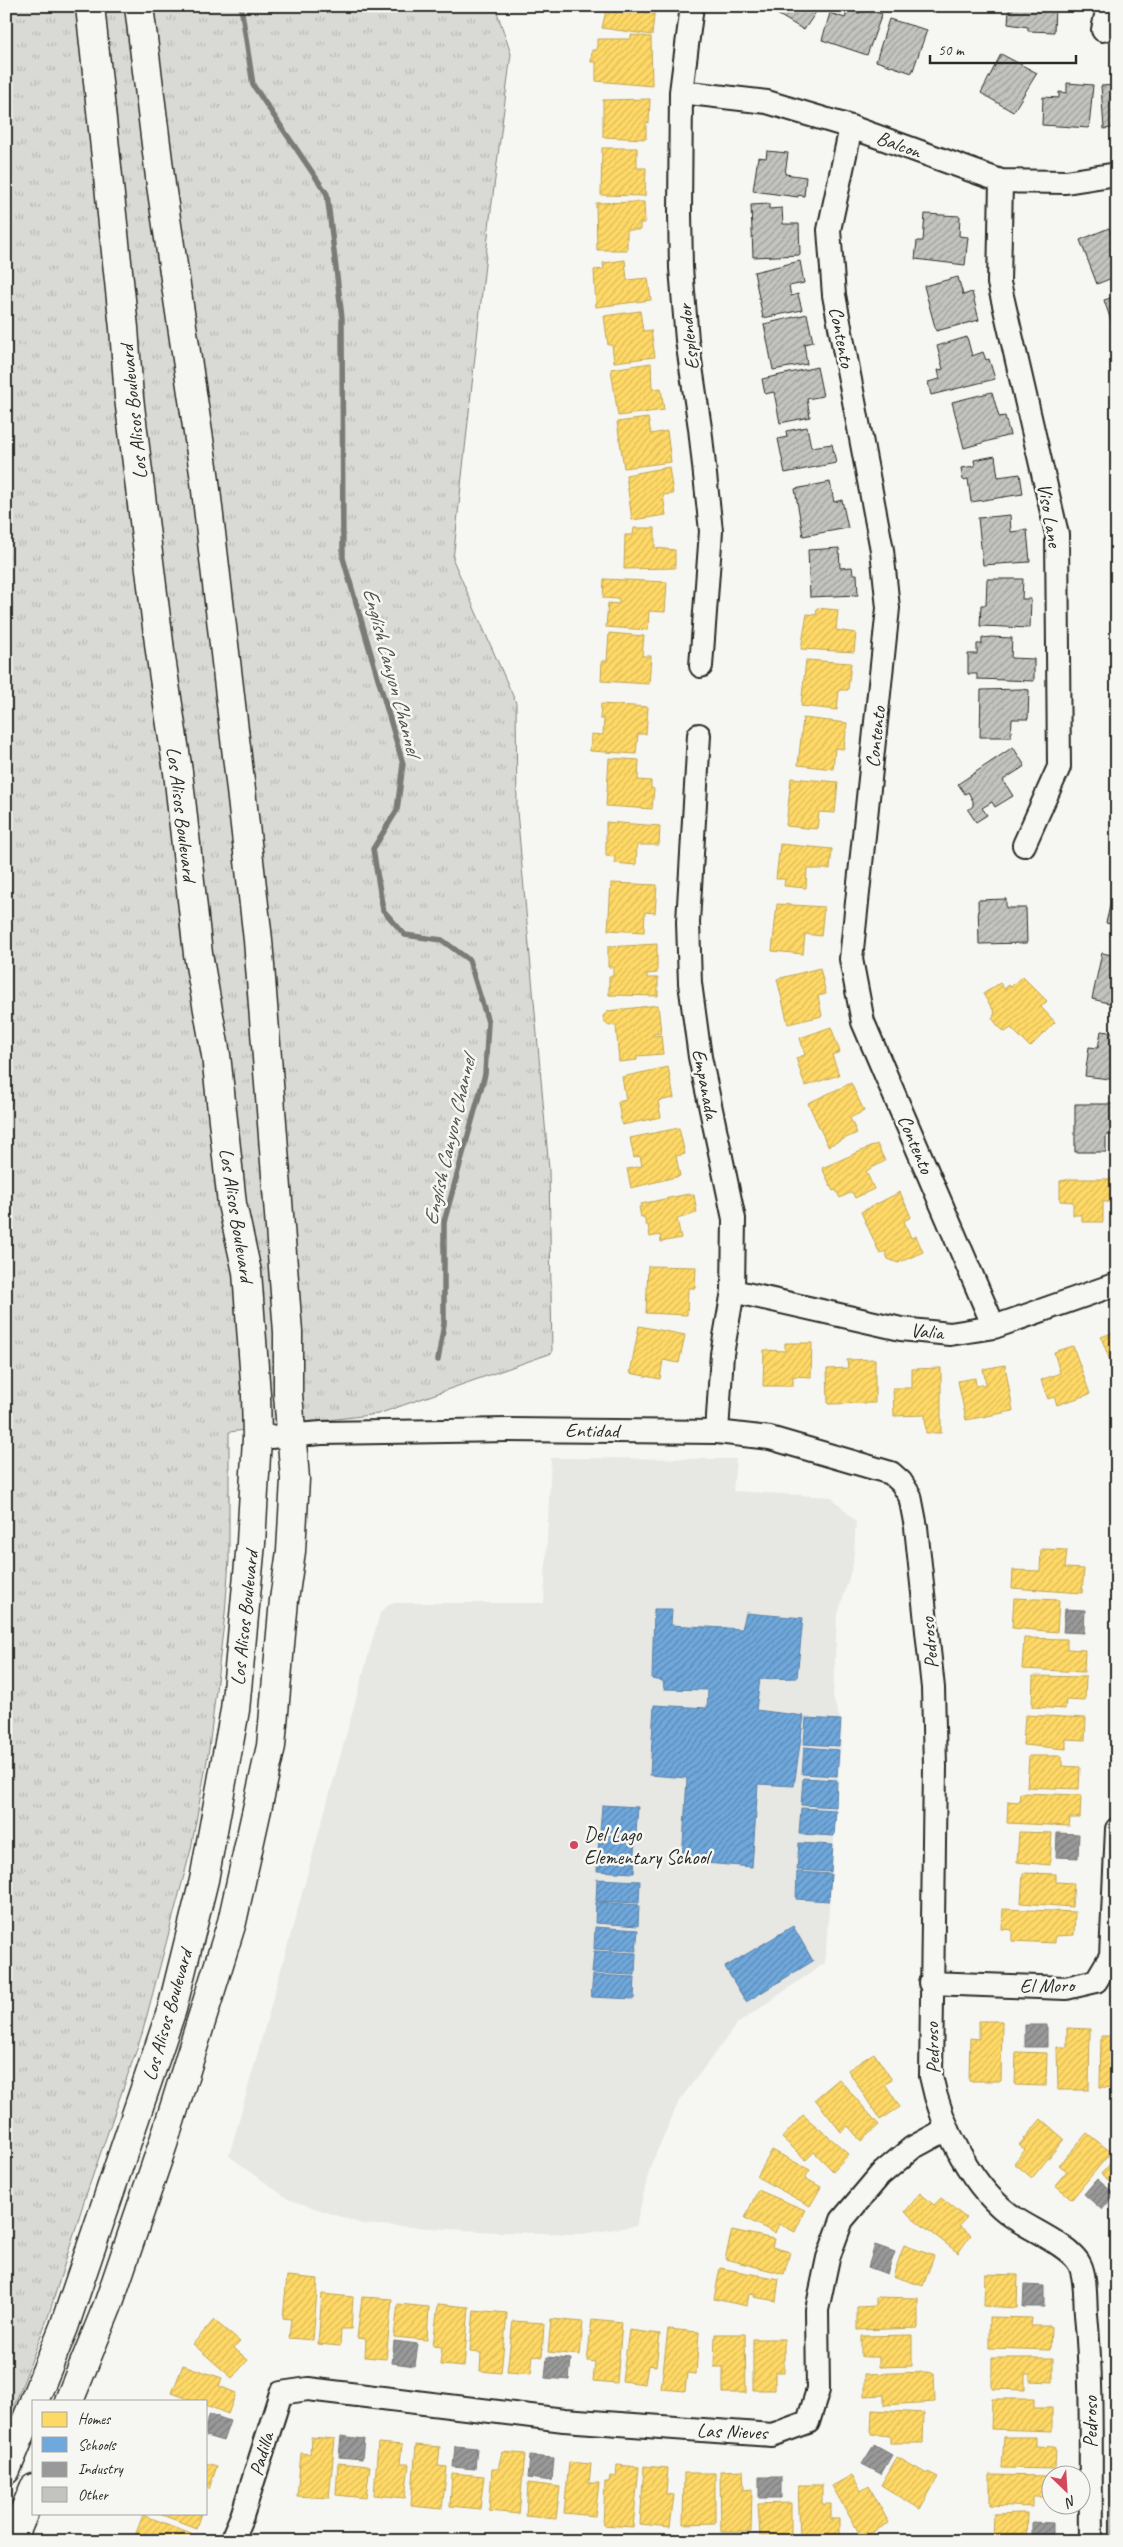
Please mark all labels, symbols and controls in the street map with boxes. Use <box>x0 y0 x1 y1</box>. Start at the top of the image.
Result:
scale bar <box>930 32 1077 64</box>
text: 50 m <box>938 41 965 60</box>
street label: Balcon <box>873 125 925 164</box>
street label: Esplendor <box>672 301 705 371</box>
street label: Contento <box>823 305 860 370</box>
street label: Los Alisos Boulevard <box>114 340 153 480</box>
street label: Viso Lane <box>1032 481 1068 550</box>
water label: English Canyon Channel <box>357 585 428 764</box>
street label: Contento <box>860 704 891 769</box>
street label: Los Alisos Boulevard <box>161 745 203 886</box>
street label: Empanada <box>686 1047 725 1123</box>
water label: English Canyon Channel <box>417 1048 482 1228</box>
street label: Contento <box>892 1111 939 1178</box>
street label: Los Alisos Boulevard <box>214 1146 260 1287</box>
street label: Valia <box>909 1318 946 1346</box>
street label: Entidad <box>565 1418 622 1444</box>
street label: Los Alisos Boulevard <box>225 1546 264 1687</box>
street label: Pedroso <box>915 1615 944 1670</box>
place label: Del Lago Elementary School <box>584 1822 712 1870</box>
marker: Del Lago Elementary School <box>568 1839 580 1851</box>
street label: Los Alisos Boulevard <box>137 1944 199 2084</box>
street label: El Moro <box>1020 1972 1076 1998</box>
street label: Pedroso <box>919 2021 946 2074</box>
street label: Pedroso <box>1078 2395 1103 2448</box>
legend <box>32 2400 208 2514</box>
text: Homes <box>78 2410 112 2429</box>
street label: Las Nieves <box>696 2418 770 2445</box>
street label: Padilla <box>243 2428 280 2479</box>
text: Schools <box>78 2436 117 2455</box>
text: Industry <box>78 2460 125 2479</box>
north arrow <box>1040 2464 1090 2514</box>
text: Other <box>78 2486 109 2505</box>
text: N <box>1062 2492 1079 2512</box>

